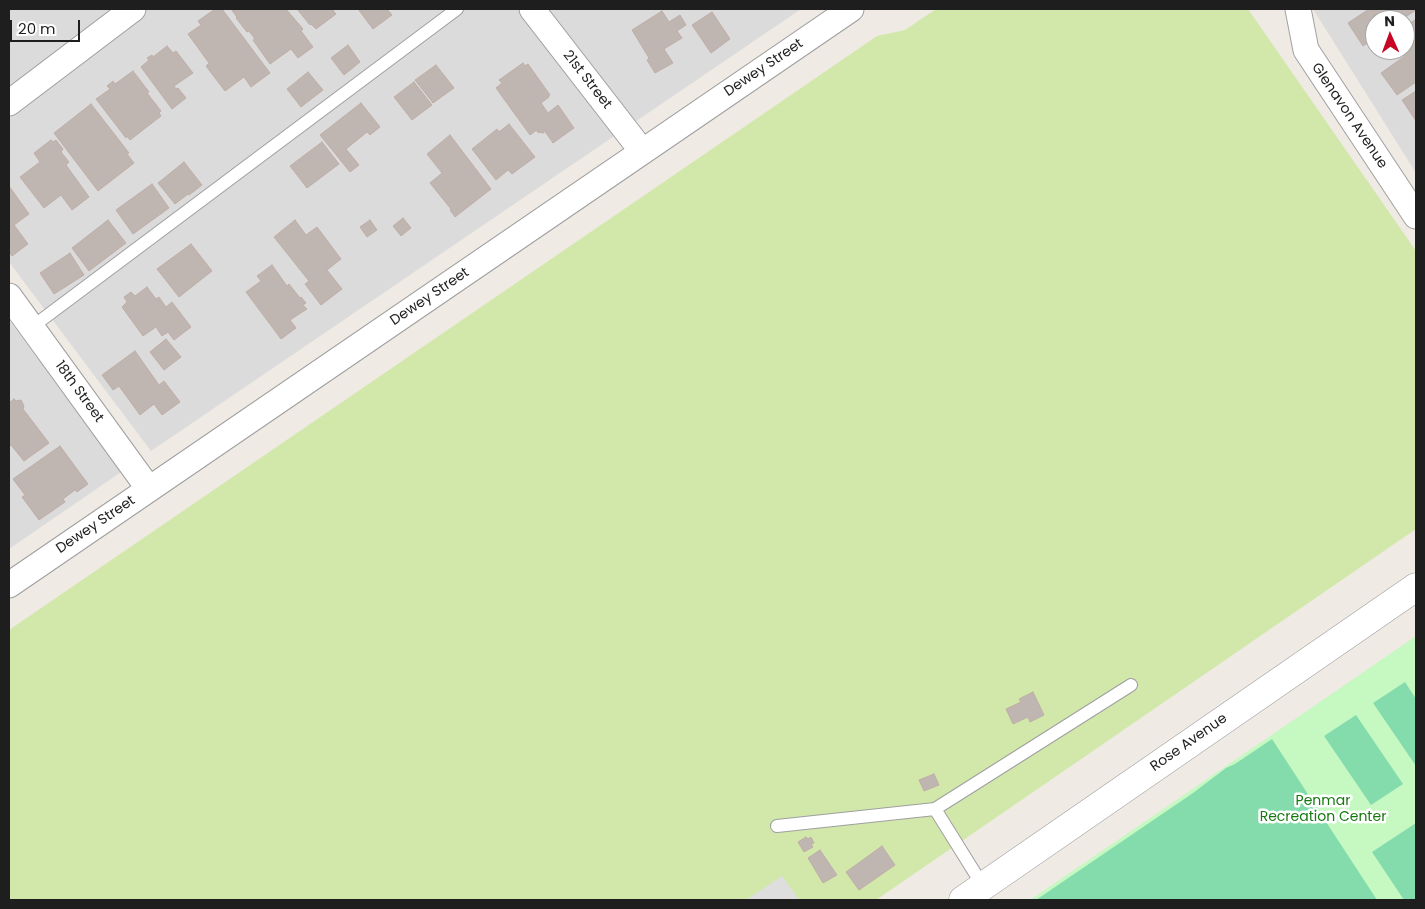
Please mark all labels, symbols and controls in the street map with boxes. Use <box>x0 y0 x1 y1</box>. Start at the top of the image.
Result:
scale bar <box>12 10 82 42</box>
north arrow <box>1365 10 1415 60</box>
text: N <box>1384 11 1395 31</box>
text: 20 m <box>18 18 56 39</box>
street label: Dewey Street <box>721 35 807 101</box>
street label: 21st Street <box>559 47 615 113</box>
street label: Glenavon Avenue <box>1307 60 1391 172</box>
street label: Dewey Street <box>387 264 473 330</box>
street label: 18th Street <box>51 358 107 426</box>
street label: Dewey Street <box>53 492 139 558</box>
street label: Rose Avenue <box>1147 710 1231 776</box>
park label: Penmar Recreation Center <box>1260 793 1386 826</box>

